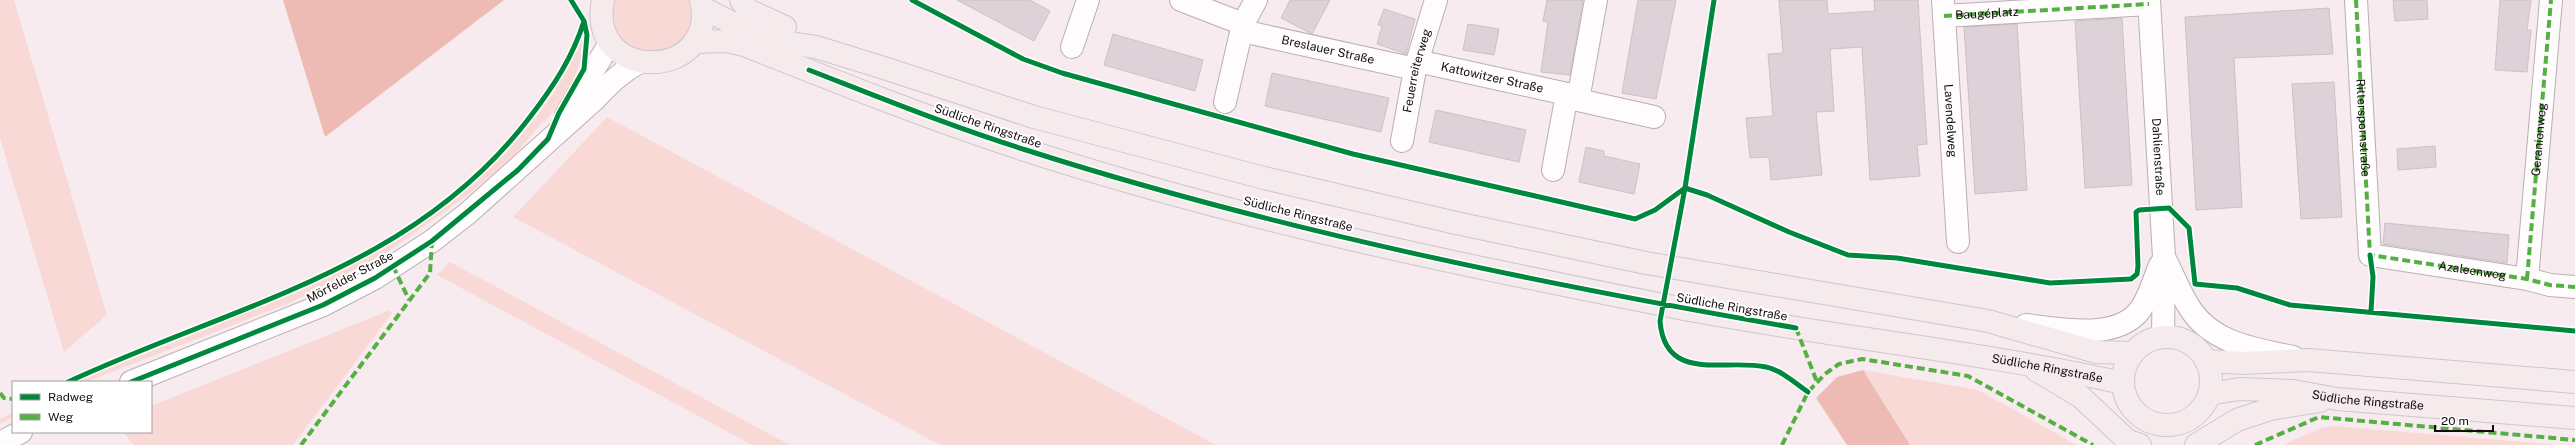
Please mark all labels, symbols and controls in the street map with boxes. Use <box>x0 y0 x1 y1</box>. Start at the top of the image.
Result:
street label: Baugéplatz <box>1955 5 2019 22</box>
street label: Feuerreiterweg <box>1400 27 1434 114</box>
street label: Breslauer Straße <box>1280 33 1376 67</box>
street label: Kattowitzer Straße <box>1440 59 1545 96</box>
street label: Ritterspornstraße <box>2353 78 2373 177</box>
street label: Lavendelweg <box>1941 84 1960 158</box>
street label: Südliche Ringstraße <box>932 101 1044 151</box>
street label: Geranienweg <box>2529 102 2549 177</box>
street label: Dahlienstraße <box>2149 118 2167 196</box>
street label: Südliche Ringstraße <box>1242 194 1355 234</box>
street label: Mörfelder Straße <box>304 248 396 306</box>
street label: Azaleenweg <box>2438 259 2507 283</box>
street label: Südliche Ringstraße <box>1675 290 1789 324</box>
street label: Südliche Ringstraße <box>1991 351 2104 386</box>
legend <box>12 381 152 433</box>
street label: Südliche Ringstraße <box>2311 388 2425 413</box>
text: Radweg <box>48 390 93 404</box>
scale bar <box>2435 407 2493 433</box>
text: Weg <box>48 410 73 424</box>
text: 20 m <box>2441 414 2469 428</box>

